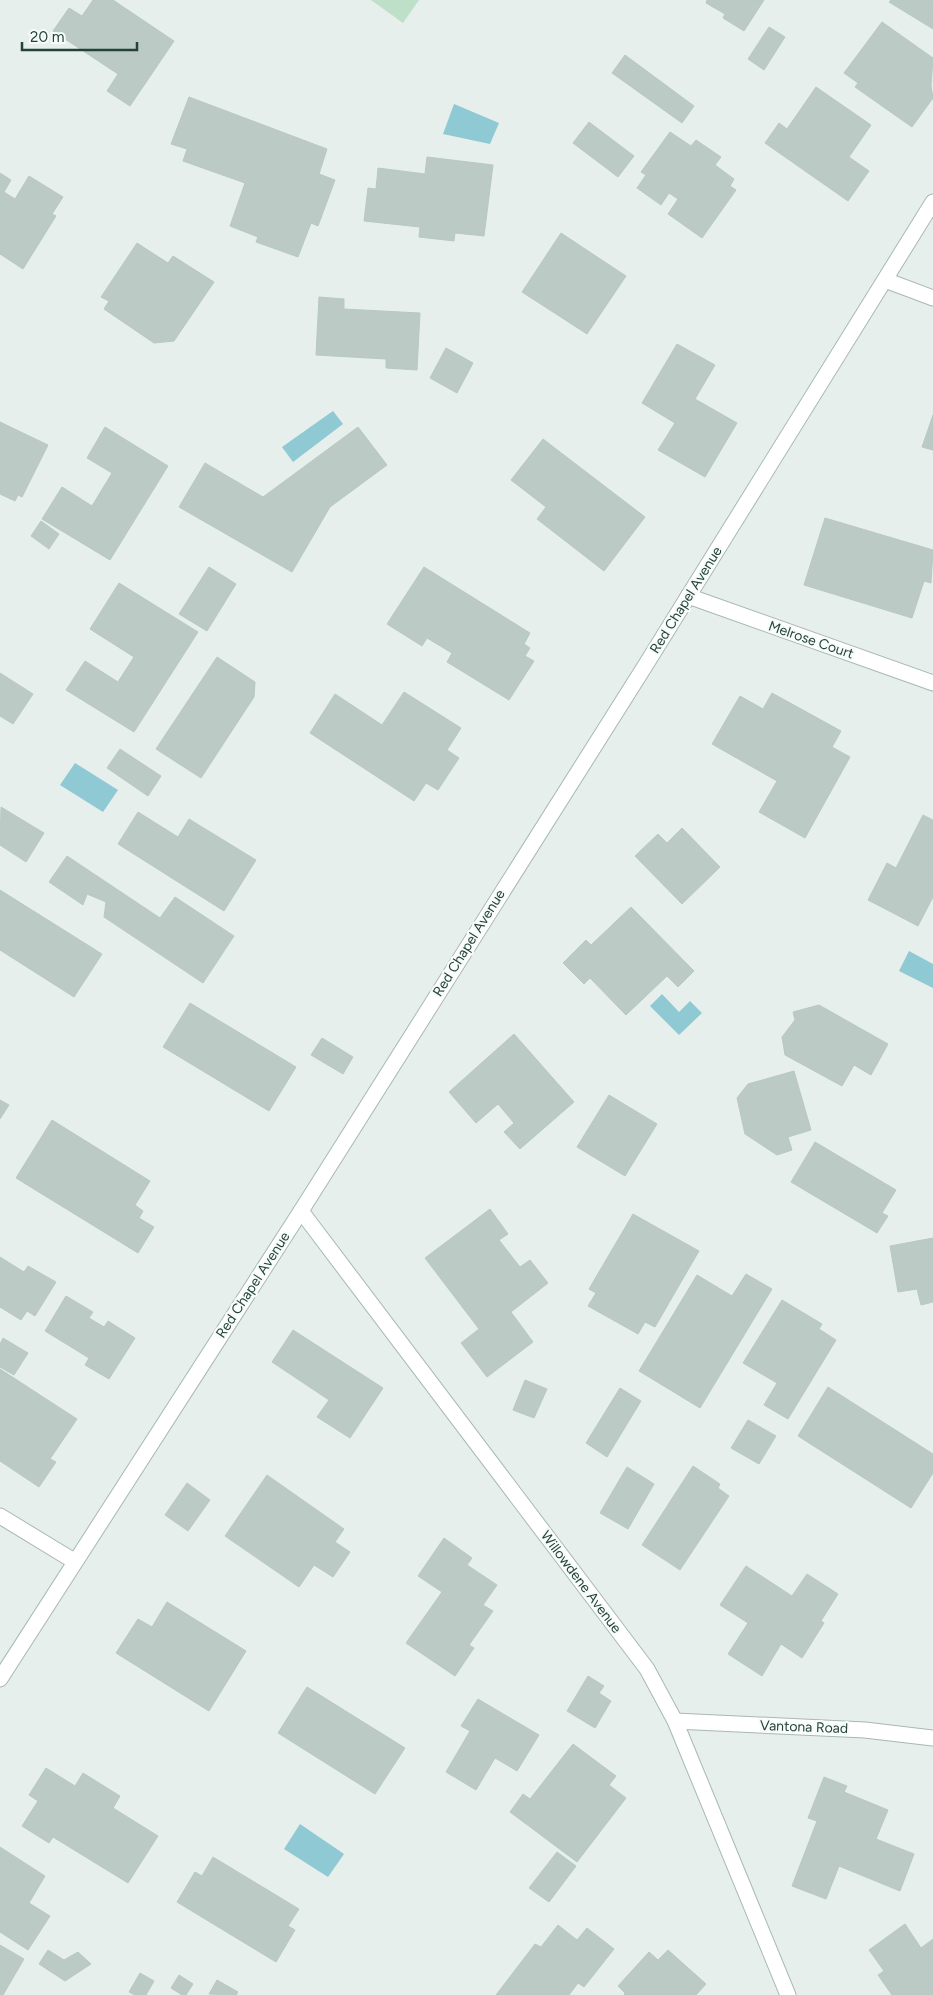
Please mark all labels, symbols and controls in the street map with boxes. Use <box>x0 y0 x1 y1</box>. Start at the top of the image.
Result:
scale bar <box>22 20 138 52</box>
text: 20 m <box>30 28 64 46</box>
street label: Red Chapel Avenue <box>646 543 726 657</box>
street label: Melrose Court <box>766 617 856 663</box>
street label: Red Chapel Avenue <box>429 886 509 1000</box>
street label: Red Chapel Avenue <box>212 1229 294 1341</box>
street label: Willowdene Avenue <box>537 1527 625 1637</box>
street label: Vantona Road <box>760 1717 848 1737</box>

